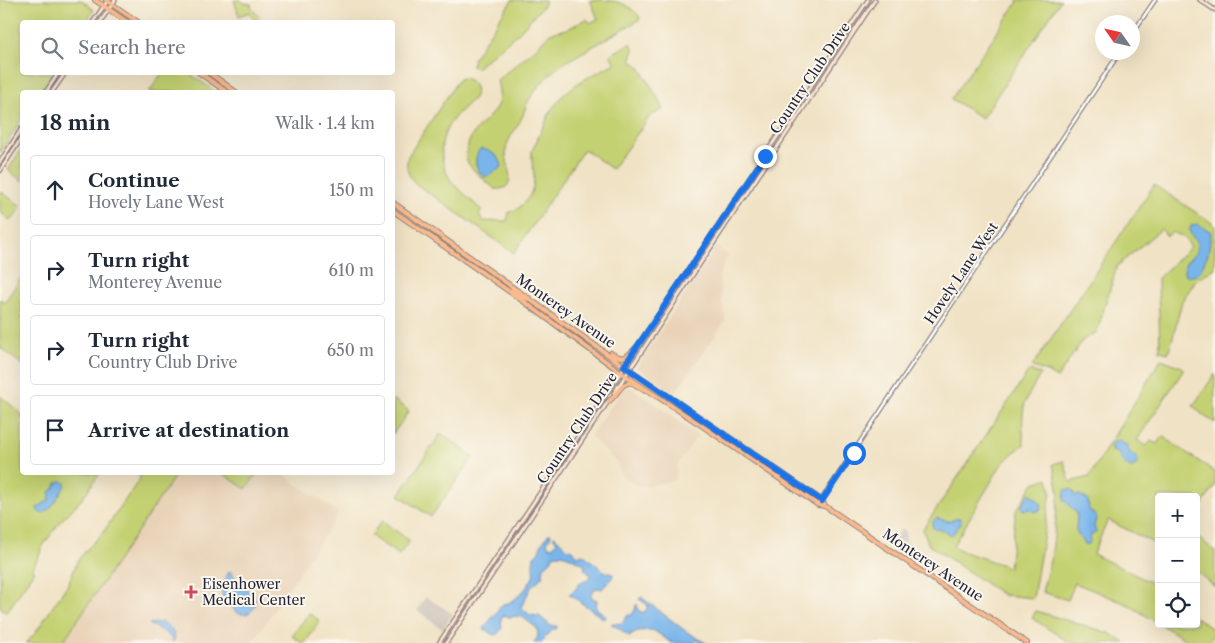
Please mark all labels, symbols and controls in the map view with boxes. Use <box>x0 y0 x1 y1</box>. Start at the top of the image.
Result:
north arrow <box>1095 15 1140 60</box>
street label: Country Club Drive <box>766 19 854 137</box>
search box <box>20 20 395 75</box>
icon: search <box>38 34 66 62</box>
text: Search here <box>78 36 186 59</box>
text: 18 min <box>40 110 110 135</box>
text: Walk · 1.4 km <box>275 113 375 133</box>
route end <box>754 145 777 168</box>
text: Continue <box>88 169 180 192</box>
icon: ahead <box>41 176 69 204</box>
text: 150 m <box>329 180 374 200</box>
text: Hovely Lane West <box>88 192 224 212</box>
street label: Hovely Lane West <box>920 218 1002 327</box>
text: Turn right <box>88 249 189 272</box>
icon: right <box>41 256 69 284</box>
text: 610 m <box>329 260 374 280</box>
street label: Monterey Avenue <box>513 270 619 352</box>
text: Monterey Avenue <box>88 272 222 292</box>
text: Turn right <box>88 329 189 352</box>
icon: right <box>41 336 69 364</box>
text: 650 m <box>327 340 374 360</box>
text: Country Club Drive <box>88 352 238 372</box>
street label: Country Club Drive <box>533 369 621 487</box>
icon: arrive <box>41 416 69 444</box>
text: Arrive at destination <box>88 419 289 442</box>
route start <box>843 442 866 465</box>
map controls <box>1155 493 1200 628</box>
button: + <box>1155 493 1200 538</box>
street label: Monterey Avenue <box>879 525 987 605</box>
button: − <box>1155 538 1200 583</box>
place label: Eisenhower Medical Center <box>202 575 305 609</box>
button: locate <box>1155 583 1200 628</box>
marker: Eisenhower Medical Center <box>184 585 198 599</box>

